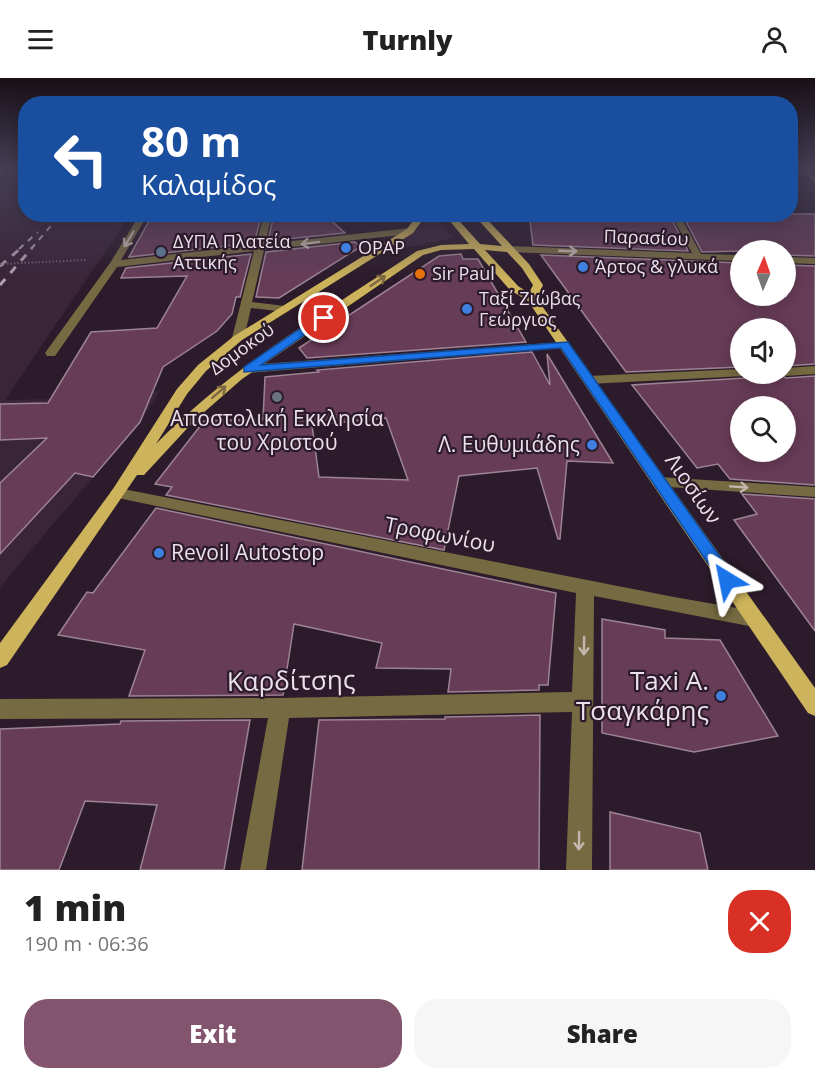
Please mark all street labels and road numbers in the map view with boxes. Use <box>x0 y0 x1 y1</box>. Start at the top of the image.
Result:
street label: Παρασίου <box>603 224 689 250</box>
street label: Δομοκού <box>204 317 279 380</box>
street label: Λιοσίων <box>659 448 728 529</box>
street label: Τροφωνίου <box>383 510 498 558</box>
street label: Καρδίτσης <box>226 661 356 699</box>

